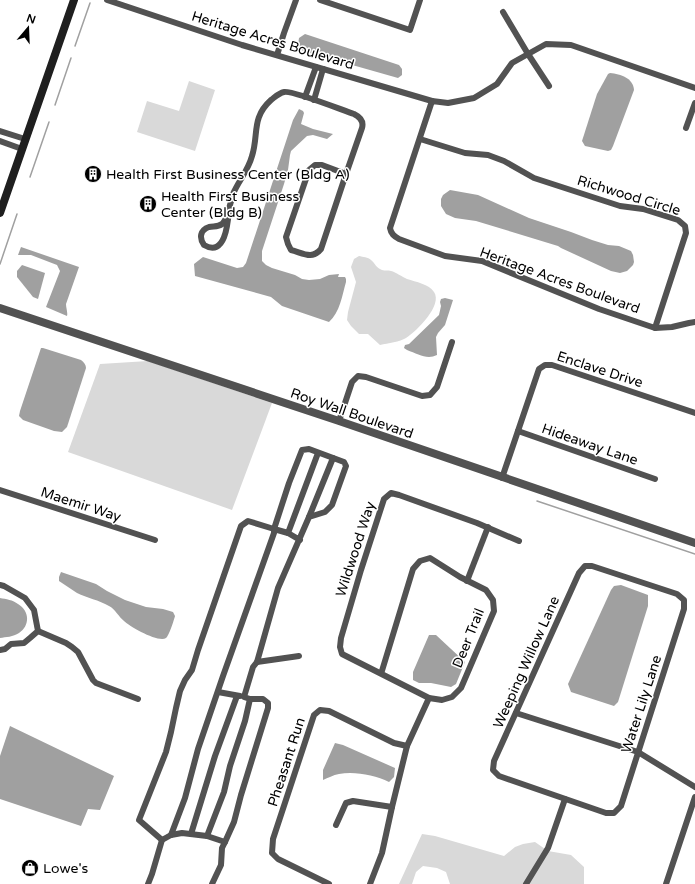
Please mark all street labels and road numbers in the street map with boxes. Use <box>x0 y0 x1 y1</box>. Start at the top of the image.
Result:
street label: Heritage Acres Boulevard <box>189 8 356 73</box>
street label: Richwood Circle <box>575 172 683 219</box>
street label: Heritage Acres Boulevard <box>477 244 642 317</box>
street label: Enclave Drive <box>555 348 645 391</box>
street label: Roy Wall Boulevard <box>288 384 416 442</box>
street label: Hideaway Lane <box>539 420 640 469</box>
street label: Maemir Way <box>39 483 124 526</box>
street label: Wildwood Way <box>332 499 379 599</box>
street label: Weeping Willow Lane <box>490 594 563 731</box>
street label: Deer Trail <box>449 606 488 671</box>
street label: Water Lily Lane <box>618 653 665 755</box>
street label: Pheasant Run <box>264 715 309 809</box>

